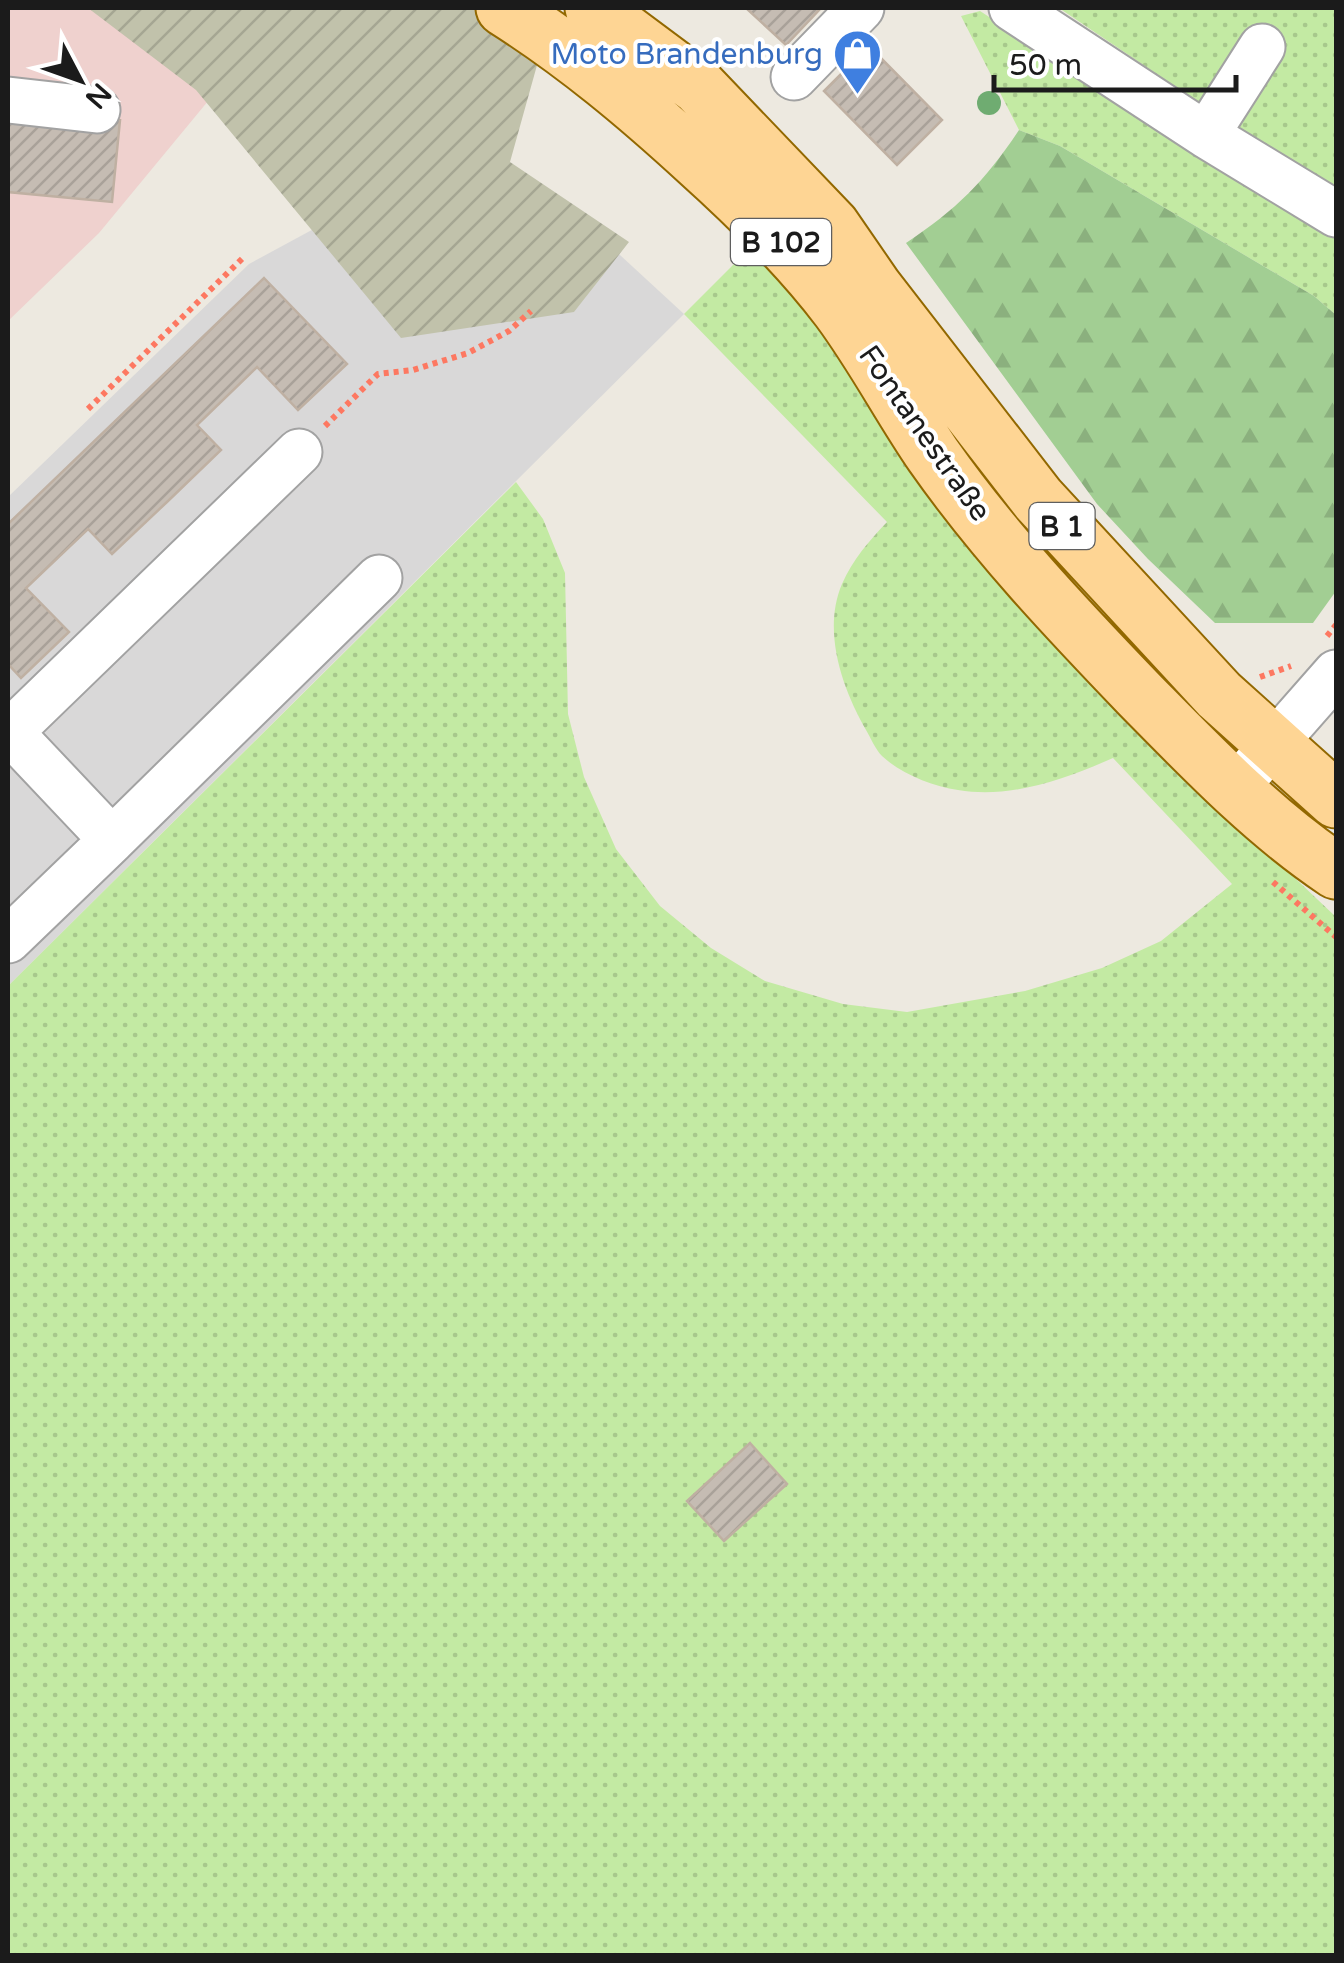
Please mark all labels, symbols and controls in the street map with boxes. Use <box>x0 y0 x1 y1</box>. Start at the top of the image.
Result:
shop icon: Moto Brandenburg <box>832 28 884 96</box>
north arrow <box>30 30 130 130</box>
scale bar <box>994 30 1236 92</box>
place label: Moto Brandenburg <box>550 36 823 73</box>
text: 50 m <box>1009 47 1082 84</box>
text: N <box>78 76 118 115</box>
road number: B 102 <box>731 219 831 265</box>
street label: Fontanestraße <box>850 338 999 528</box>
road number: B 1 <box>1030 503 1094 549</box>

